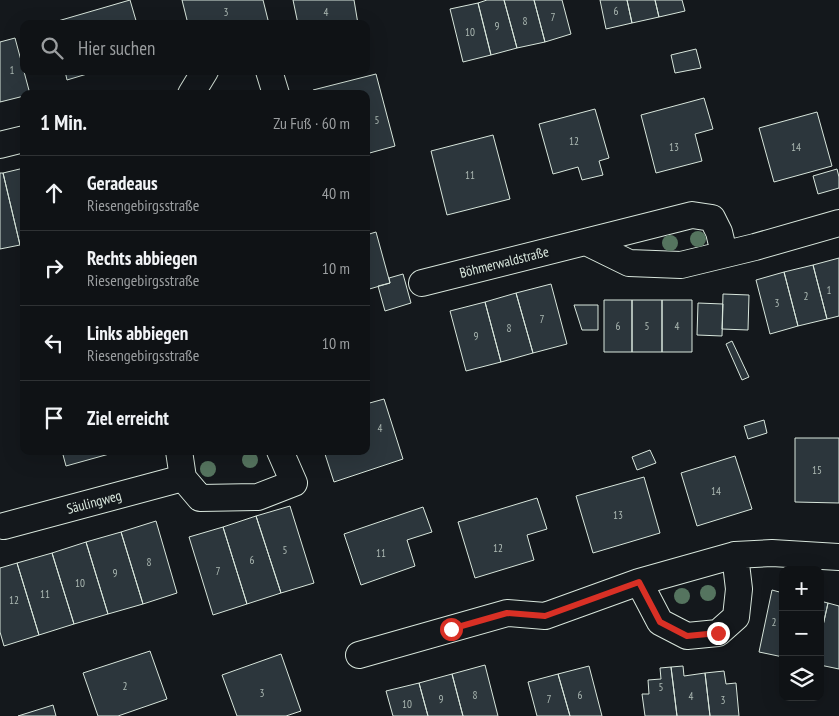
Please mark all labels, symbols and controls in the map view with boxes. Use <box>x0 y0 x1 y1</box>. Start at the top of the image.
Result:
house number: 6 <box>614 4 619 18</box>
house number: 3 <box>224 5 229 19</box>
house number: 4 <box>324 5 329 19</box>
house number: 7 <box>551 10 556 24</box>
house number: 8 <box>523 14 528 28</box>
house number: 9 <box>495 19 500 33</box>
search box <box>20 20 370 75</box>
house number: 10 <box>465 25 475 39</box>
icon: search <box>38 34 66 62</box>
text: Hier suchen <box>78 36 155 60</box>
house number: 1 <box>10 63 15 77</box>
text: 1 Min. <box>40 109 87 136</box>
text: Zu Fuß · 60 m <box>273 113 350 133</box>
house number: 5 <box>375 113 380 127</box>
house number: 12 <box>569 134 579 148</box>
house number: 13 <box>669 140 679 154</box>
house number: 14 <box>791 140 801 154</box>
house number: 11 <box>465 168 475 182</box>
text: Geradeaus <box>87 171 158 195</box>
icon: ahead <box>40 179 68 207</box>
text: 40 m <box>322 183 350 203</box>
text: Riesengebirgsstraße <box>87 195 199 215</box>
street label: Böhmerwaldstraße <box>457 242 551 282</box>
text: Rechts abbiegen <box>87 246 197 270</box>
icon: right <box>40 254 68 282</box>
text: 10 m <box>322 258 350 278</box>
text: Riesengebirgsstraße <box>87 270 199 290</box>
house number: 1 <box>827 283 832 297</box>
house number: 2 <box>804 289 809 303</box>
house number: 3 <box>775 296 780 310</box>
house number: 7 <box>540 312 545 326</box>
house number: 6 <box>616 319 621 333</box>
house number: 5 <box>645 319 650 333</box>
house number: 4 <box>675 319 680 333</box>
text: Links abbiegen <box>87 321 188 345</box>
house number: 8 <box>507 321 512 335</box>
icon: left <box>40 329 68 357</box>
house number: 9 <box>474 329 479 343</box>
text: 10 m <box>322 333 350 353</box>
text: Riesengebirgsstraße <box>87 345 199 365</box>
icon: arrive <box>40 404 68 432</box>
text: Ziel erreicht <box>87 406 169 430</box>
house number: 4 <box>378 421 383 435</box>
house number: 15 <box>812 463 822 477</box>
house number: 14 <box>711 484 721 498</box>
street label: Säulingweg <box>65 486 123 518</box>
house number: 13 <box>613 508 623 522</box>
house number: 12 <box>493 541 503 555</box>
house number: 5 <box>283 543 288 557</box>
house number: 11 <box>376 546 386 560</box>
house number: 6 <box>250 553 255 567</box>
house number: 8 <box>147 555 152 569</box>
house number: 7 <box>216 564 221 578</box>
house number: 9 <box>113 566 118 580</box>
map controls <box>779 566 824 701</box>
button: + <box>779 566 824 611</box>
house number: 10 <box>75 576 85 590</box>
house number: 11 <box>40 587 50 601</box>
house number: 12 <box>9 593 19 607</box>
button: − <box>779 611 824 656</box>
house number: 2 <box>772 615 777 629</box>
route start <box>440 618 463 641</box>
route end <box>707 622 730 645</box>
button: layers <box>779 656 824 701</box>
house number: 2 <box>123 679 128 693</box>
house number: 5 <box>659 680 664 694</box>
house number: 3 <box>260 686 265 700</box>
house number: 8 <box>473 688 478 702</box>
house number: 6 <box>578 688 583 702</box>
house number: 4 <box>689 689 694 703</box>
house number: 9 <box>439 692 444 706</box>
house number: 7 <box>547 692 552 706</box>
house number: 3 <box>721 693 726 707</box>
house number: 10 <box>402 697 412 711</box>

